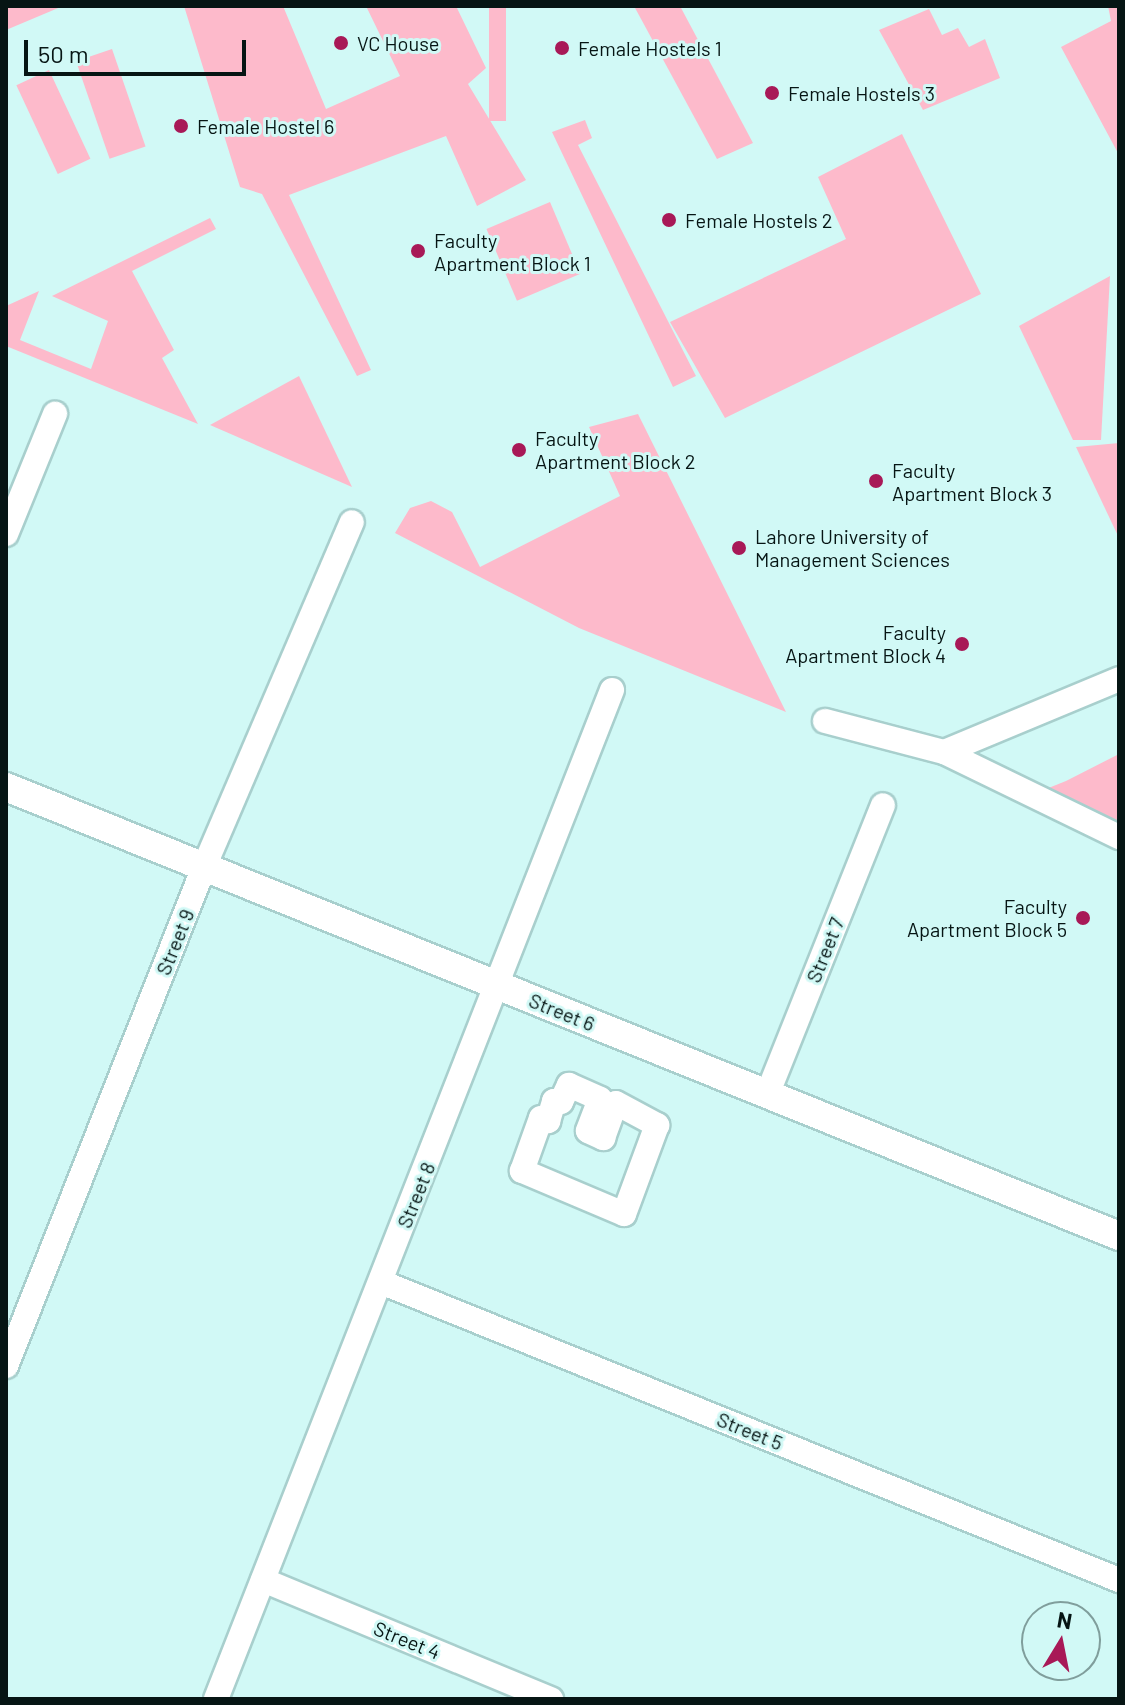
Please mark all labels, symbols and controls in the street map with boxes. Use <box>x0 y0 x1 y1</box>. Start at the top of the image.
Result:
scale bar <box>28 24 250 74</box>
place label: VC House <box>357 31 439 55</box>
marker: VC House <box>332 34 350 52</box>
place label: Female Hostels 1 <box>578 36 722 60</box>
text: 50 m <box>38 39 89 68</box>
marker: Female Hostels 1 <box>553 39 571 57</box>
place label: Female Hostels 3 <box>788 81 935 105</box>
marker: Female Hostels 3 <box>763 84 781 102</box>
place label: Female Hostel 6 <box>197 114 334 138</box>
marker: Female Hostel 6 <box>172 117 190 135</box>
place label: Female Hostels 2 <box>685 208 832 232</box>
marker: Female Hostels 2 <box>660 211 678 229</box>
place label: Faculty Apartment Block 1 <box>434 228 591 275</box>
marker: Faculty Apartment Block 1 <box>409 242 427 260</box>
place label: Faculty Apartment Block 2 <box>535 426 696 473</box>
marker: Faculty Apartment Block 2 <box>510 441 528 459</box>
place label: Faculty Apartment Block 3 <box>892 458 1052 505</box>
marker: Faculty Apartment Block 3 <box>867 472 885 490</box>
place label: Lahore University of Management Sciences <box>755 524 950 571</box>
marker: Lahore University of Management Sciences <box>730 539 748 557</box>
place label: Faculty Apartment Block 4 <box>785 620 946 667</box>
marker: Faculty Apartment Block 4 <box>953 635 971 653</box>
place label: Faculty Apartment Block 5 <box>907 894 1067 941</box>
street label: Street 9 <box>151 906 199 978</box>
marker: Faculty Apartment Block 5 <box>1074 909 1092 927</box>
street label: Street 7 <box>801 914 849 986</box>
street label: Street 6 <box>526 988 598 1036</box>
street label: Street 8 <box>392 1159 440 1231</box>
street label: Street 5 <box>714 1407 786 1455</box>
north arrow <box>1021 1601 1101 1681</box>
text: N <box>1055 1605 1074 1633</box>
street label: Street 4 <box>370 1616 444 1664</box>

